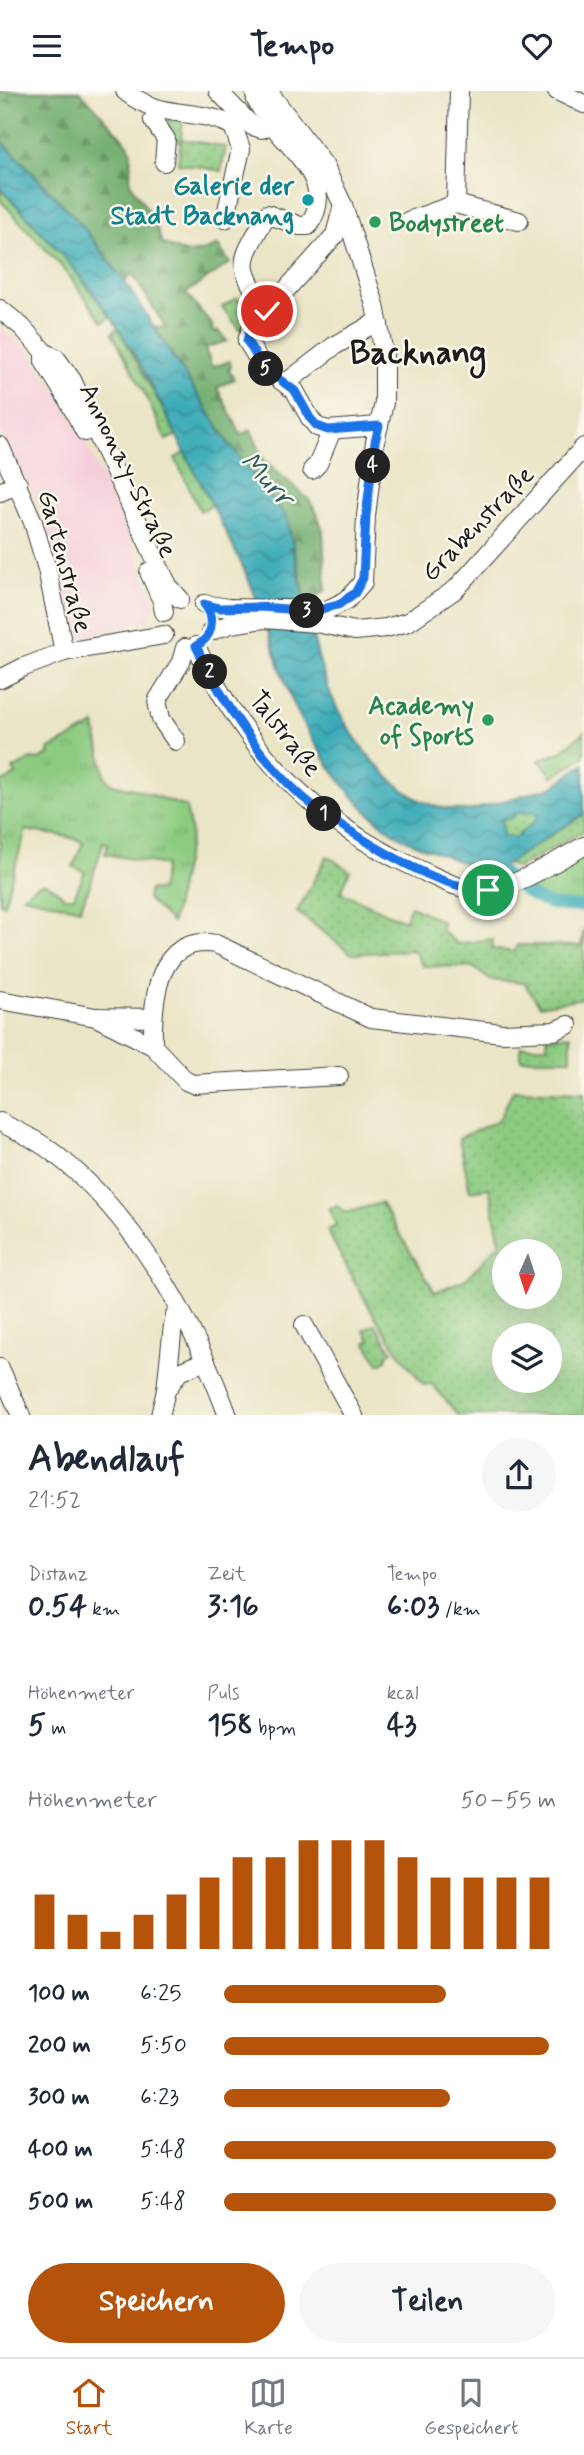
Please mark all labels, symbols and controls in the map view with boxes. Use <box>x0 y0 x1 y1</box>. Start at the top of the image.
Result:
text: Tempo <box>250 25 334 67</box>
icon: menu <box>28 27 66 65</box>
icon: heart <box>518 27 556 65</box>
place label: Galerie der Stadt Backnang <box>110 170 295 235</box>
marker: Galerie der Stadt Backnang <box>300 192 316 208</box>
place label: Bodystreet <box>389 207 504 241</box>
marker: Bodystreet <box>367 214 383 230</box>
pin <box>237 281 297 341</box>
icon: check <box>248 292 286 330</box>
district label: Backnang <box>350 332 486 379</box>
pin: 5 <box>248 351 284 387</box>
text: 5 <box>260 356 271 381</box>
street label: Annonay-Straße <box>70 378 184 564</box>
water label: Murr <box>231 444 304 518</box>
pin: 4 <box>356 449 390 483</box>
text: 4 <box>367 453 378 478</box>
street label: Grabenstraße <box>415 459 543 590</box>
street label: Gartenstraße <box>29 486 100 637</box>
pin: 3 <box>290 594 324 629</box>
text: 3 <box>302 598 311 623</box>
pin: 2 <box>192 655 228 689</box>
text: 2 <box>205 659 214 684</box>
street label: Talstraße <box>240 684 329 784</box>
place label: Academy of Sports <box>368 690 474 754</box>
marker: Academy of Sports <box>480 712 496 728</box>
pin: 1 <box>306 797 342 831</box>
text: 1 <box>319 801 328 826</box>
pin <box>458 860 518 920</box>
icon: arrive <box>469 871 507 909</box>
north arrow <box>492 1239 562 1309</box>
map controls <box>492 1239 562 1393</box>
button: layers <box>492 1323 562 1393</box>
text: Abendlauf <box>28 1435 185 1484</box>
button: share <box>482 1438 556 1512</box>
text: 21:52 <box>28 1486 81 1516</box>
text: Distanz <box>28 1562 88 1587</box>
text: Zeit <box>207 1562 246 1587</box>
text: Tempo <box>387 1562 437 1587</box>
text: 0.54 <box>28 1587 87 1626</box>
text: 3:16 <box>207 1587 259 1626</box>
text: 6:03 <box>387 1587 440 1626</box>
text: km <box>87 1597 120 1622</box>
text: /km <box>440 1597 481 1622</box>
text: Höhenmeter <box>28 1681 134 1706</box>
text: Puls <box>207 1681 239 1706</box>
text: kcal <box>387 1681 419 1706</box>
text: 5 <box>28 1706 46 1745</box>
text: 158 <box>207 1706 253 1745</box>
text: 43 <box>387 1706 417 1745</box>
text: m <box>46 1716 66 1741</box>
text: bpm <box>253 1716 296 1741</box>
text: Höhenmeter <box>28 1786 157 1816</box>
text: 50–55 m <box>461 1786 556 1816</box>
text: 100 m <box>28 1979 90 2009</box>
text: 6:25 <box>140 1979 181 2009</box>
text: 200 m <box>28 2031 91 2061</box>
text: 5:50 <box>140 2031 187 2061</box>
text: 300 m <box>28 2083 90 2113</box>
text: 6:23 <box>140 2083 179 2113</box>
text: 400 m <box>28 2135 93 2165</box>
text: 5:48 <box>140 2135 186 2165</box>
text: 500 m <box>28 2187 93 2217</box>
text: 5:48 <box>140 2187 186 2217</box>
button: Speichern <box>28 2263 285 2343</box>
button: Teilen <box>299 2263 556 2343</box>
tab: Start <box>66 2374 113 2441</box>
tab: Karte <box>244 2374 293 2441</box>
tab: Gespeichert <box>424 2374 518 2441</box>

